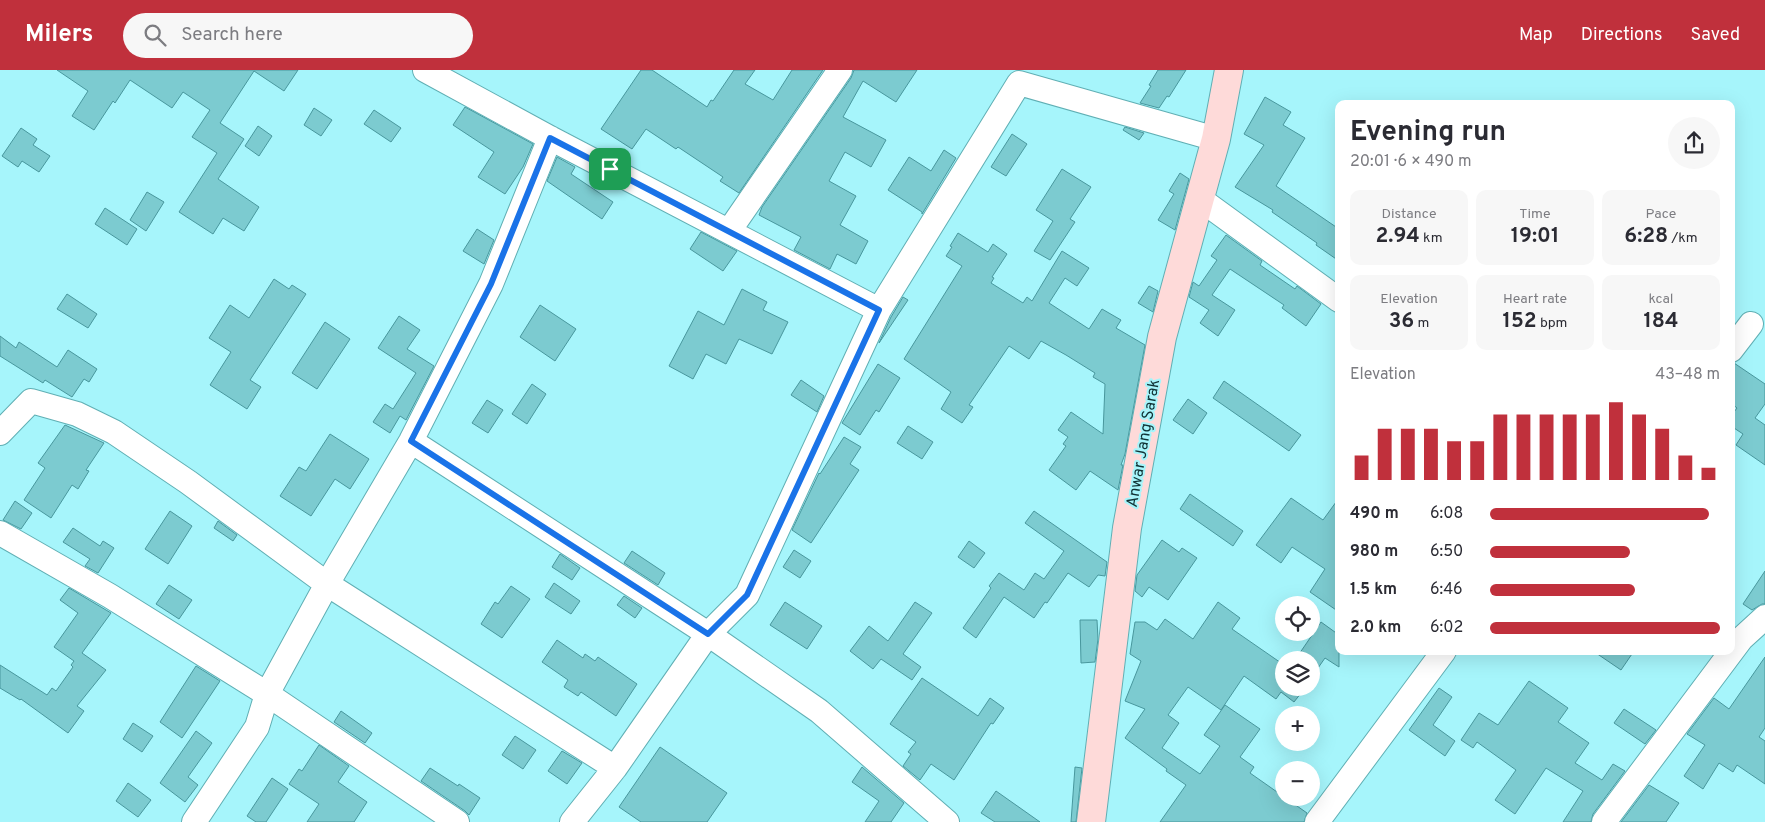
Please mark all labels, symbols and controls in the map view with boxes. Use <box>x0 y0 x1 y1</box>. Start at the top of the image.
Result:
search box <box>123 13 473 58</box>
text: Milers <box>25 20 93 50</box>
icon: search <box>141 21 169 49</box>
text: Search here <box>181 23 283 47</box>
text: Map <box>1519 24 1553 47</box>
text: Directions <box>1581 24 1663 47</box>
text: Saved <box>1691 24 1740 47</box>
text: Evening run <box>1350 115 1506 151</box>
button: share <box>1668 117 1720 169</box>
pin <box>589 148 631 190</box>
text: 20:01 · 6 × 490 m <box>1350 152 1472 172</box>
icon: arrive <box>596 155 624 183</box>
text: Distance <box>1382 206 1436 223</box>
text: Time <box>1519 206 1551 223</box>
text: Pace <box>1646 206 1676 223</box>
text: 2.94 <box>1375 223 1420 250</box>
text: 19:01 <box>1511 223 1559 250</box>
text: 6:28 <box>1624 223 1668 250</box>
text: km <box>1420 230 1443 247</box>
text: /km <box>1668 230 1698 247</box>
text: Elevation <box>1380 291 1438 308</box>
text: Heart rate <box>1503 291 1567 308</box>
text: kcal <box>1649 291 1673 308</box>
text: 36 <box>1389 308 1414 335</box>
text: 152 <box>1503 308 1537 335</box>
text: 184 <box>1643 308 1679 335</box>
text: m <box>1414 315 1429 332</box>
text: bpm <box>1537 315 1567 332</box>
text: Elevation <box>1350 365 1416 385</box>
text: 43–48 m <box>1655 365 1720 385</box>
street label: Anwar Jang Sarak <box>1123 378 1165 509</box>
text: 490 m <box>1350 504 1399 524</box>
text: 6:08 <box>1430 504 1463 524</box>
text: 980 m <box>1350 542 1398 562</box>
text: 6:50 <box>1430 542 1463 562</box>
text: 1.5 km <box>1350 580 1397 600</box>
text: 6:46 <box>1430 580 1463 600</box>
map controls <box>1275 596 1320 806</box>
button: locate <box>1275 596 1320 641</box>
text: 2.0 km <box>1350 618 1401 638</box>
text: 6:02 <box>1430 618 1463 638</box>
button: layers <box>1275 651 1320 696</box>
button: + <box>1275 706 1320 751</box>
button: − <box>1275 761 1320 806</box>

